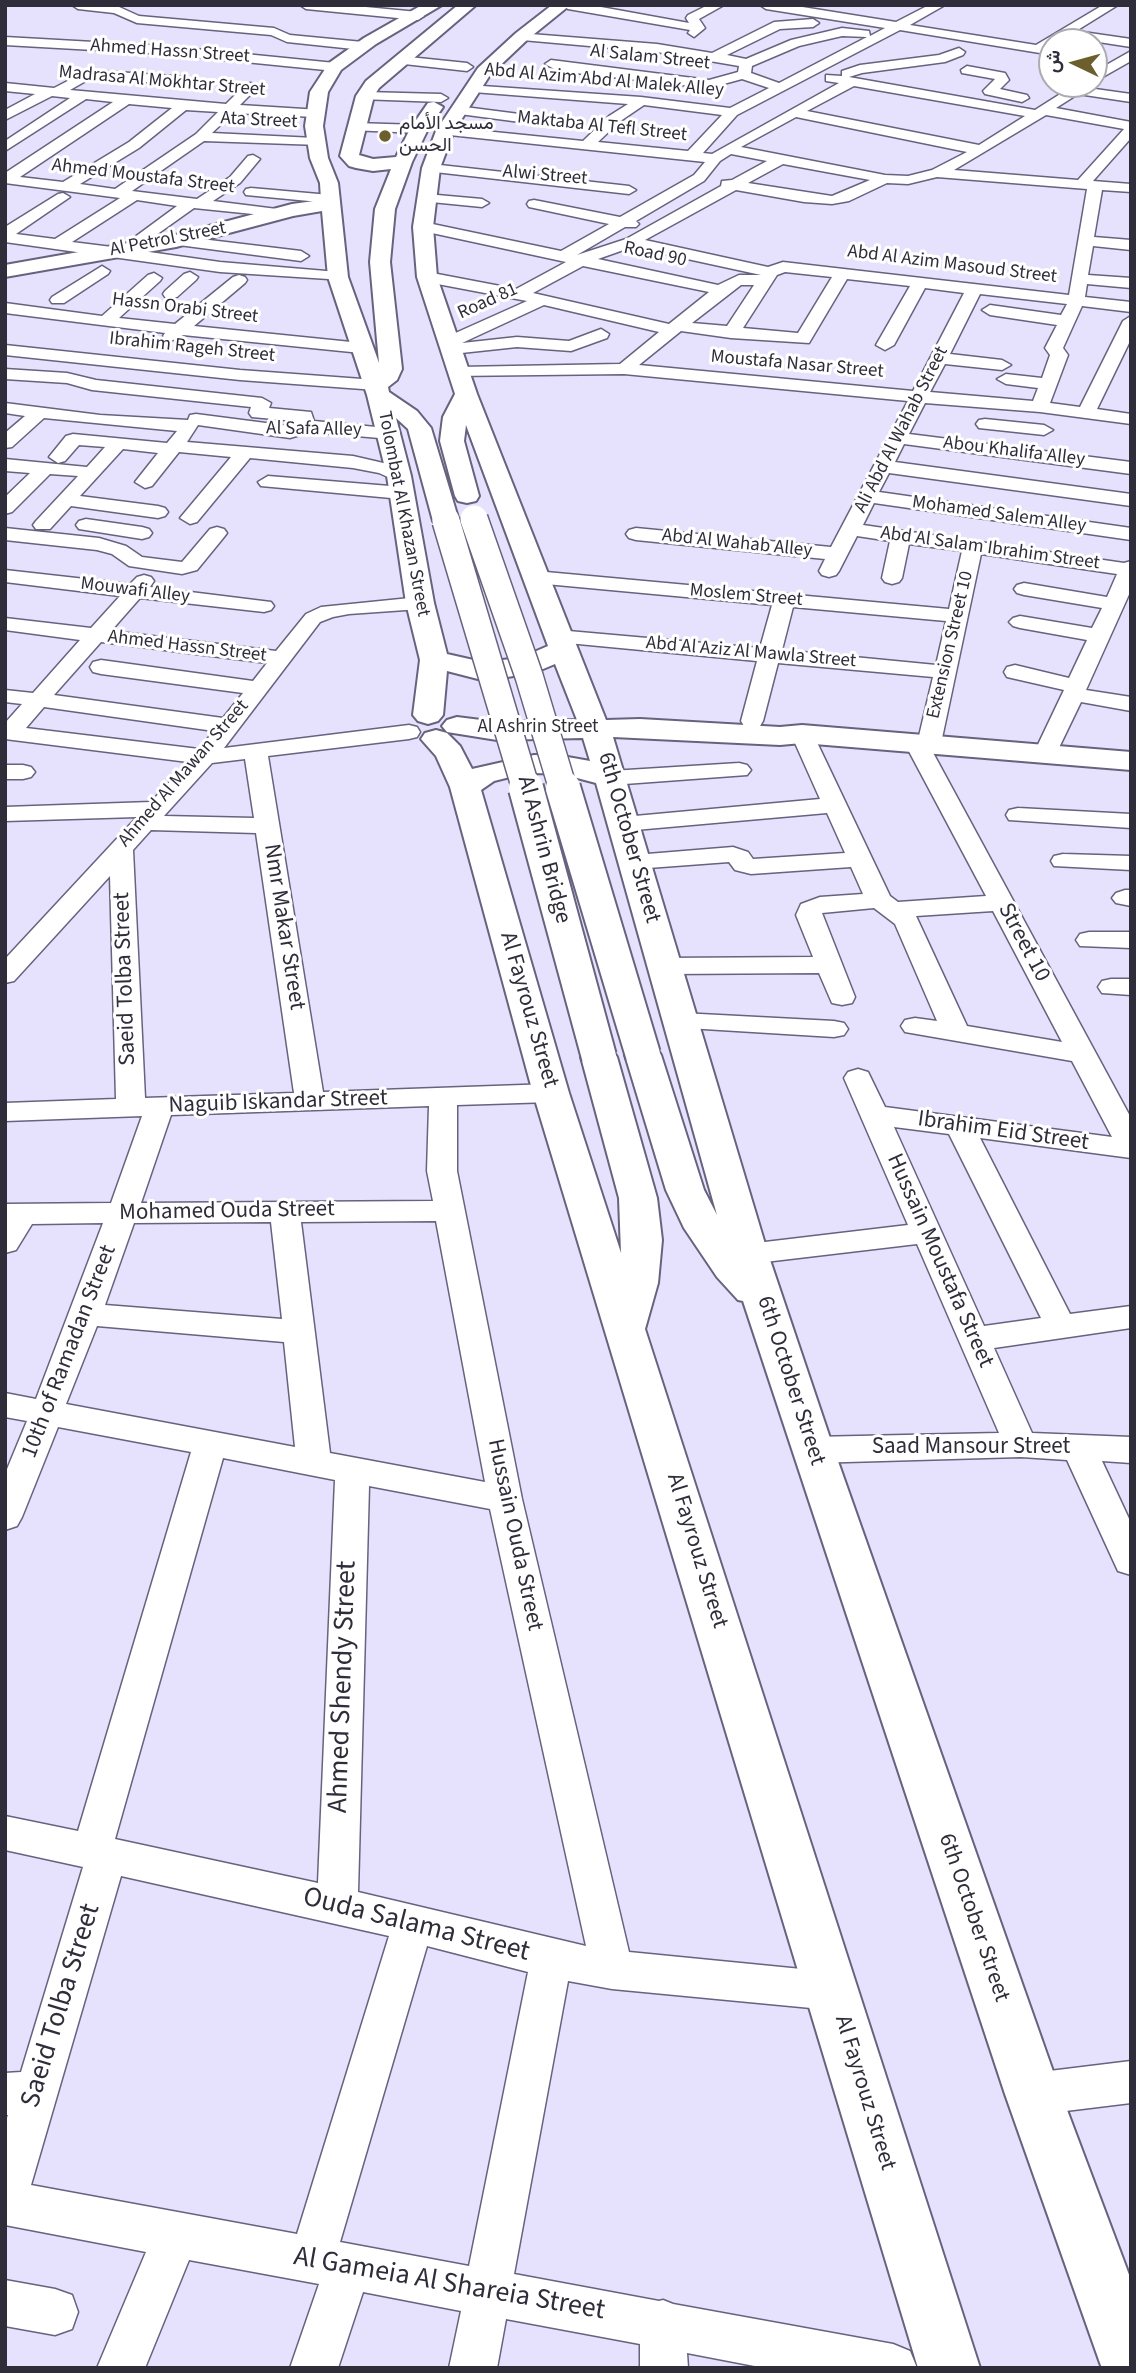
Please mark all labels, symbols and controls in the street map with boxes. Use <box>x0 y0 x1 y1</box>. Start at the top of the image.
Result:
north arrow <box>1038 28 1108 98</box>
street label: Ahmed Hassn Street <box>89 35 251 69</box>
street label: Al Salam Street <box>589 40 711 76</box>
text: ش <box>1039 49 1068 74</box>
street label: Abd Al Azim Abd Al Malek Alley <box>483 59 725 103</box>
street label: Madrasa Al Mokhtar Street <box>58 62 266 102</box>
street label: Maktaba Al Tefl Street <box>516 107 688 147</box>
street label: Ata Street <box>220 108 298 134</box>
place label: مسجد الأمام الحسن <box>399 114 494 158</box>
marker: مسجد الأمام الحسن <box>377 128 393 144</box>
street label: Ahmed Moustafa Street <box>50 154 236 200</box>
street label: Alwi Street <box>502 161 588 191</box>
street label: Al Petrol Street <box>108 218 228 262</box>
street label: Road 90 <box>622 237 688 273</box>
street label: Abd Al Azim Masoud Street <box>846 241 1058 289</box>
street label: Road 81 <box>454 279 522 325</box>
street label: Hassn Orabi Street <box>111 289 259 329</box>
street label: Ibrahim Rageh Street <box>108 328 276 368</box>
street label: Ali Abd Al Wahab Street <box>850 343 954 517</box>
street label: Moustafa Nasar Street <box>710 346 884 384</box>
street label: Tolombat Al Khazan Street <box>372 409 434 619</box>
street label: Al Safa Alley <box>266 418 362 442</box>
street label: Abou Khalifa Alley <box>942 432 1086 472</box>
street label: Mohamed Salem Alley <box>911 491 1087 539</box>
street label: Abd Al Salam Ibrahim Street <box>879 522 1101 576</box>
street label: Abd Al Wahab Alley <box>661 525 813 563</box>
street label: Extension Street 10 <box>923 569 979 721</box>
street label: Mouwafi Alley <box>79 573 191 609</box>
street label: Moslem Street <box>688 580 804 612</box>
street label: Ahmed Hassn Street <box>106 626 268 668</box>
street label: Abd Al Aziz Al Mawla Street <box>645 632 857 674</box>
street label: Ahmed Al Mawan Street <box>114 696 254 852</box>
street label: Al Ashrin Street <box>477 717 599 739</box>
street label: 6th October Street <box>590 750 666 926</box>
street label: Al Ashrin Bridge <box>510 773 576 927</box>
street label: Nmr Makar Street <box>256 842 310 1012</box>
street label: Saeid Tolba Street <box>109 892 143 1066</box>
street label: Street 10 <box>991 899 1055 987</box>
street label: Al Fayrouz Street <box>493 929 563 1091</box>
street label: Naguib Iskandar Street <box>168 1085 388 1121</box>
street label: Ibrahim Eid Street <box>916 1106 1090 1158</box>
street label: Hussain Moustafa Street <box>879 1150 999 1372</box>
street label: Mohamed Ouda Street <box>119 1196 335 1228</box>
street label: 10th of Ramadan Street <box>17 1242 123 1462</box>
street label: 6th October Street <box>750 1293 830 1469</box>
street label: Saad Mansour Street <box>872 1434 1070 1462</box>
street label: Hussain Ouda Street <box>480 1436 548 1634</box>
street label: Al Fayrouz Street <box>659 1470 733 1632</box>
street label: Ahmed Shendy Street <box>323 1560 365 1814</box>
street label: 6th October Street <box>931 1830 1015 2006</box>
street label: Ouda Salama Street <box>299 1882 533 1970</box>
street label: Saeid Tolba Street <box>15 1900 109 2112</box>
street label: Al Fayrouz Street <box>827 2012 901 2174</box>
street label: Al Gameia Al Shareia Street <box>291 2241 607 2329</box>

